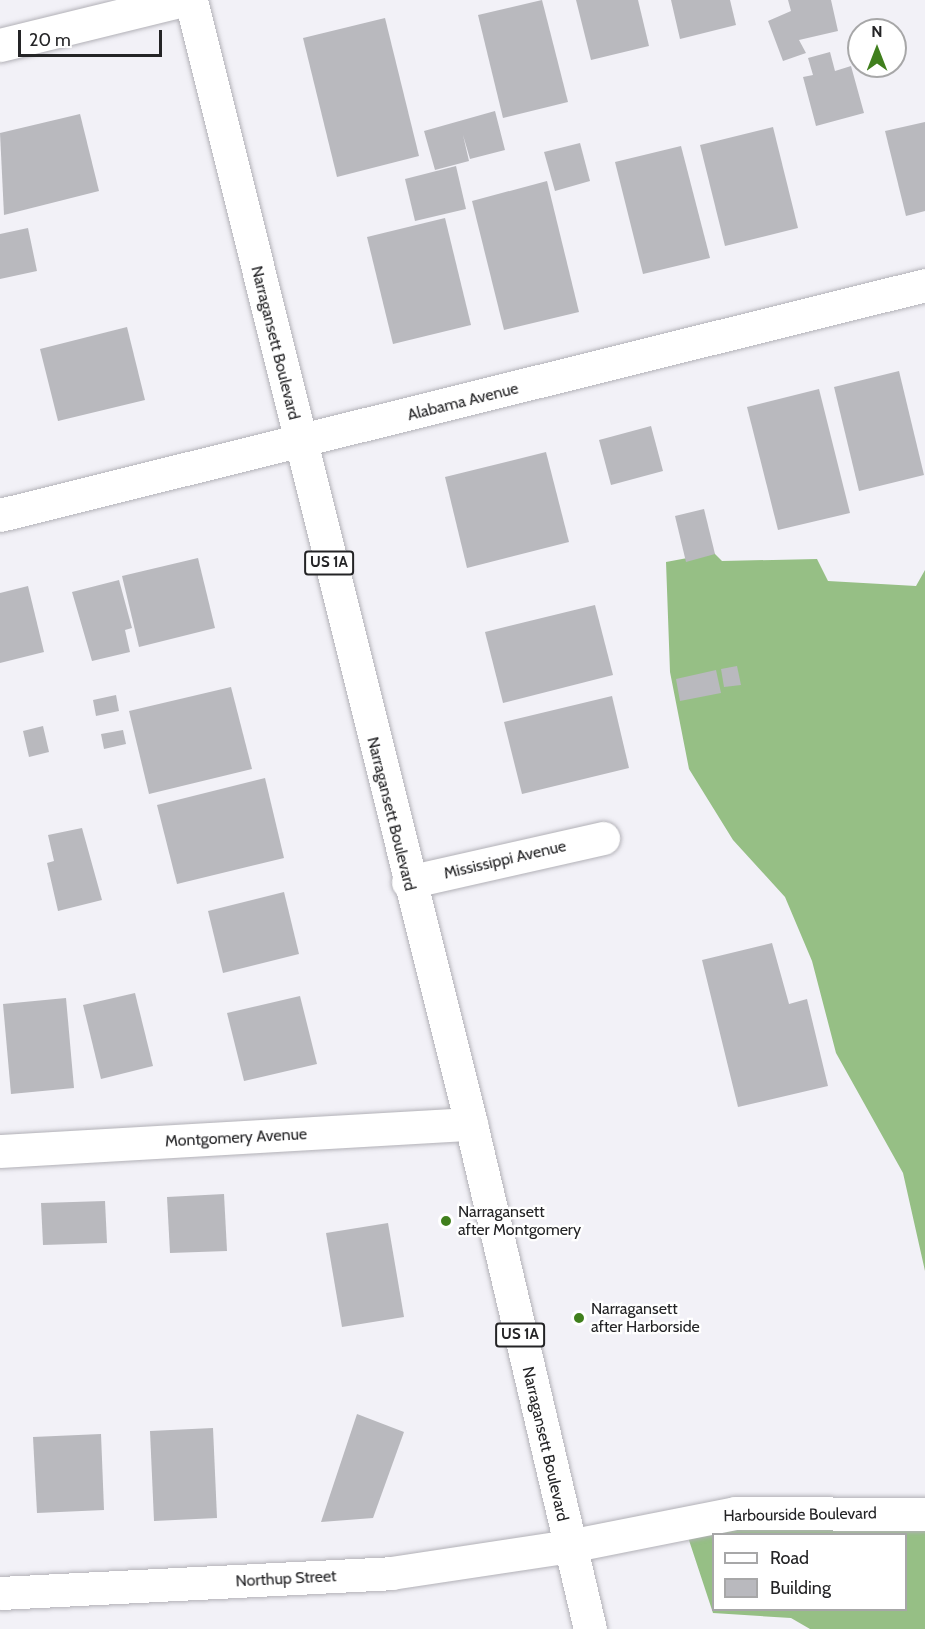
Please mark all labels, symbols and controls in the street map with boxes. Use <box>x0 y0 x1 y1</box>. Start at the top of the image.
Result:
scale bar <box>21 18 165 56</box>
north arrow <box>847 18 907 78</box>
text: N <box>871 22 883 41</box>
text: 20 m <box>29 29 71 51</box>
street label: Narragansett Boulevard <box>247 264 303 422</box>
street label: Alabama Avenue <box>405 379 521 425</box>
road number: US 1A <box>304 551 354 575</box>
street label: Narragansett Boulevard <box>363 735 419 893</box>
street label: Mississippi Avenue <box>442 837 568 883</box>
street label: Montgomery Avenue <box>164 1125 308 1151</box>
place label: Narragansett after Montgomery <box>458 1202 581 1240</box>
marker: Narragansett after Montgomery <box>439 1214 453 1228</box>
place label: Narragansett after Harborside <box>591 1299 700 1337</box>
marker: Narragansett after Harborside <box>572 1311 586 1325</box>
road number: US 1A <box>494 1323 546 1347</box>
street label: Narragansett Boulevard <box>518 1365 572 1523</box>
street label: Harbourside Boulevard <box>723 1504 877 1526</box>
legend <box>712 1533 907 1611</box>
text: Road <box>770 1547 809 1569</box>
street label: Northup Street <box>235 1567 337 1591</box>
text: Building <box>770 1577 831 1599</box>

